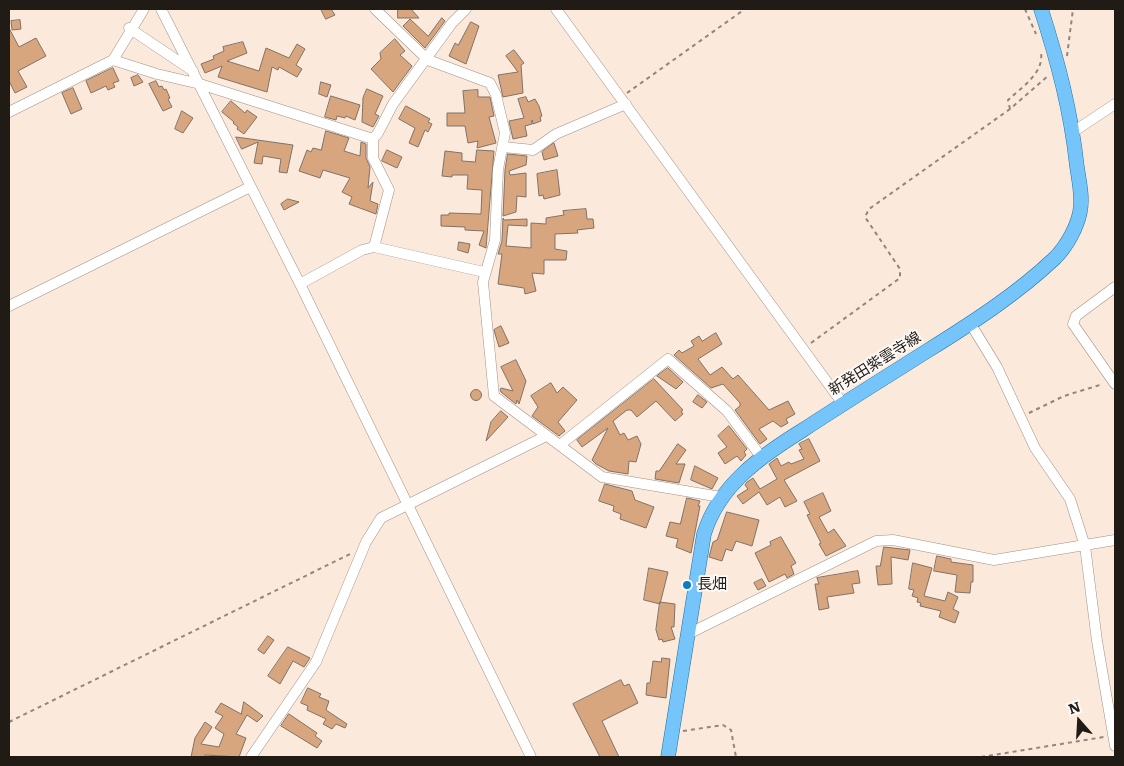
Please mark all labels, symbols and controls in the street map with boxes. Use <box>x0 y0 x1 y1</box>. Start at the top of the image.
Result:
street label: 新発田紫雲寺線 <box>826 329 924 399</box>
place label: 長畑 <box>697 576 727 594</box>
marker: 長畑 <box>681 579 693 591</box>
text: N <box>1065 695 1083 718</box>
north arrow <box>1054 696 1104 746</box>

